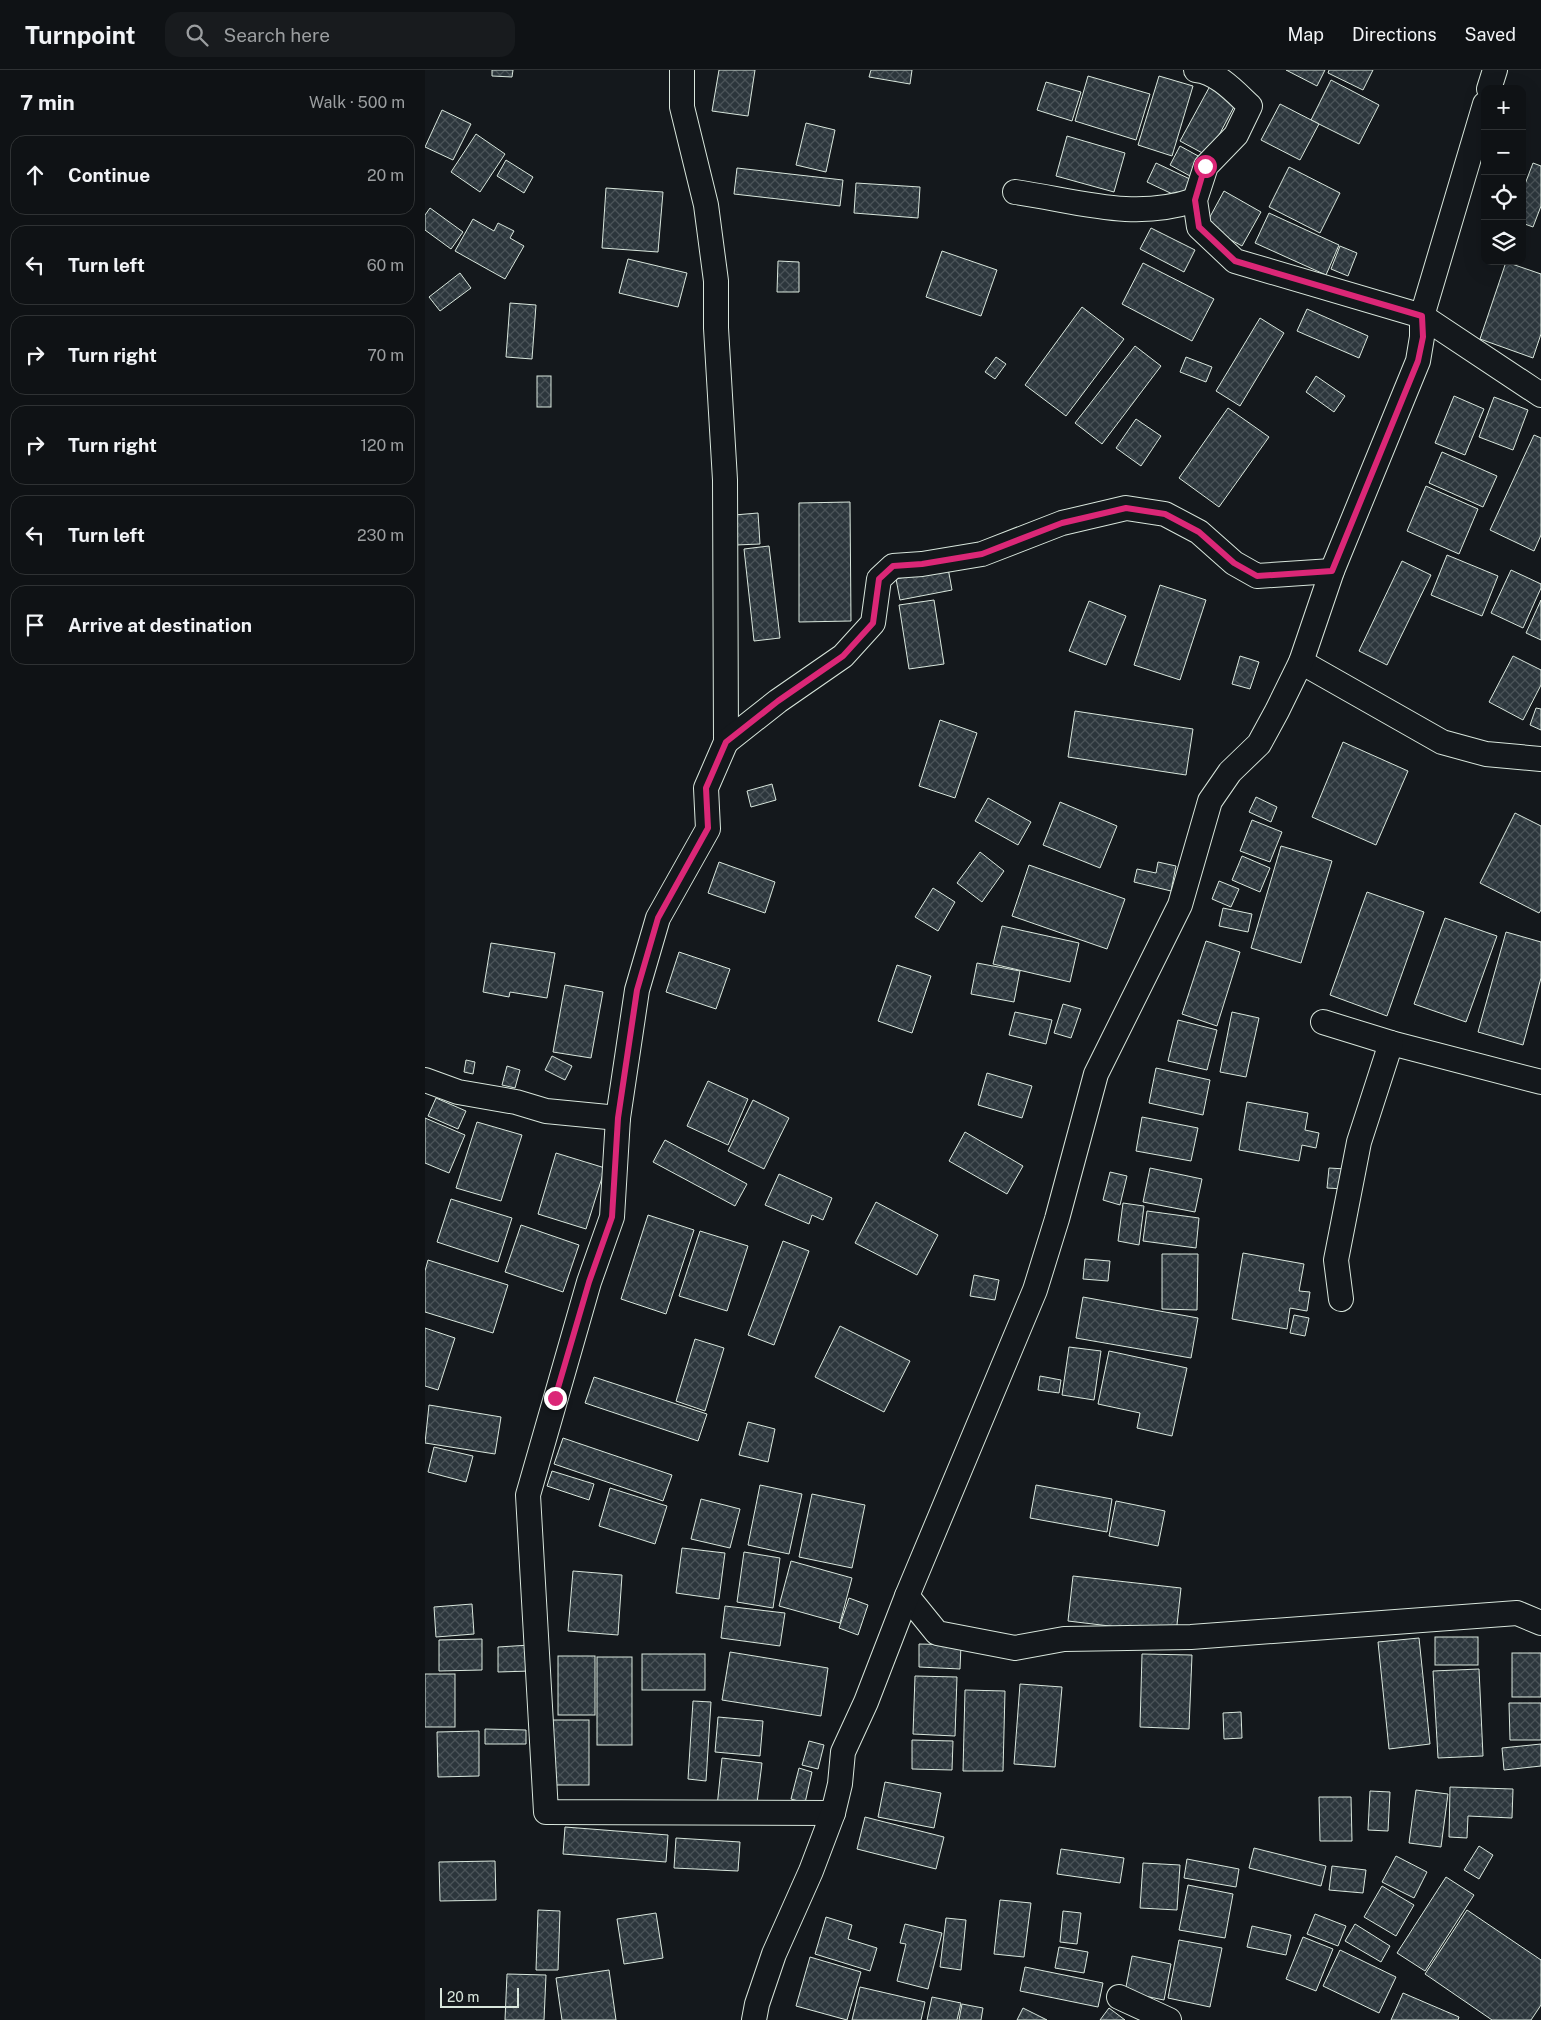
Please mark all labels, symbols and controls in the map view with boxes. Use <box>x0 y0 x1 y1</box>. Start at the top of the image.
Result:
search box <box>165 12 515 57</box>
text: Turnpoint <box>25 21 135 49</box>
icon: search <box>183 21 211 49</box>
text: Search here <box>223 24 330 46</box>
text: Map <box>1287 24 1324 45</box>
text: Directions <box>1352 24 1437 45</box>
text: Saved <box>1465 24 1516 45</box>
map controls <box>1481 85 1526 265</box>
button: + <box>1481 85 1526 130</box>
text: 7 min <box>20 90 75 115</box>
text: Walk · 500 m <box>309 93 405 112</box>
button: − <box>1481 130 1526 175</box>
route start <box>1194 155 1217 178</box>
icon: ahead <box>21 161 49 189</box>
text: Continue <box>68 164 150 186</box>
text: 20 m <box>367 166 404 185</box>
button: locate <box>1481 175 1526 220</box>
button: layers <box>1481 220 1526 265</box>
icon: left <box>21 251 49 279</box>
text: Turn left <box>68 254 145 276</box>
text: 60 m <box>367 256 404 275</box>
icon: right <box>21 341 49 369</box>
text: Turn right <box>68 344 157 366</box>
text: 70 m <box>367 346 404 365</box>
icon: right <box>21 431 49 459</box>
text: Turn right <box>68 434 157 456</box>
text: 120 m <box>360 436 404 455</box>
icon: left <box>21 521 49 549</box>
text: Turn left <box>68 524 145 546</box>
text: 230 m <box>357 526 404 545</box>
icon: arrive <box>21 611 49 639</box>
text: Arrive at destination <box>68 614 252 636</box>
route end <box>544 1387 567 1410</box>
scale bar <box>440 1985 519 2008</box>
text: 20 m <box>447 1989 479 2005</box>

